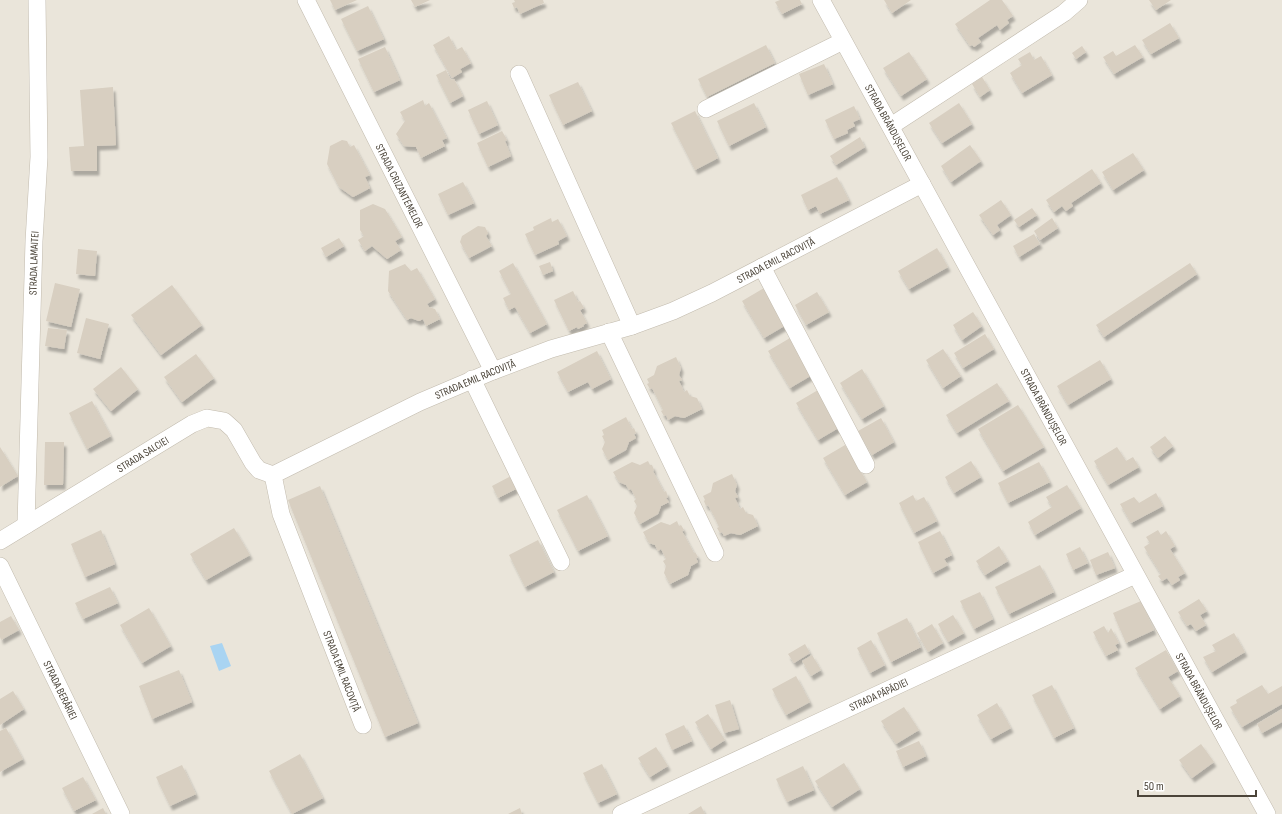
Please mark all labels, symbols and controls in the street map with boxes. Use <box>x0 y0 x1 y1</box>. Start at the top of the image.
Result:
street label: STRADA BRÂNDUȘELOR <box>862 82 915 163</box>
street label: STRADA CRIZANTEMELOR <box>373 142 426 230</box>
street label: STRADA LAMAITEI <box>26 231 42 295</box>
street label: STRADA EMIL RACOVIȚĂ <box>735 234 817 286</box>
street label: STRADA EMIL RACOVIȚĂ <box>433 356 518 402</box>
street label: STRADA BRÂNDUȘELOR <box>1018 366 1070 448</box>
street label: STRADA SALCIEI <box>115 434 171 475</box>
street label: STRADA EMIL RACOVIȚĂ <box>320 628 364 714</box>
street label: STRADA BRÂNDUȘELOR <box>1173 651 1225 732</box>
street label: STRADA BERĂRIEI <box>40 659 80 722</box>
street label: STRADA PĂPĂDIEI <box>847 675 910 714</box>
scale bar <box>1138 772 1256 798</box>
text: 50 m <box>1144 779 1164 794</box>

